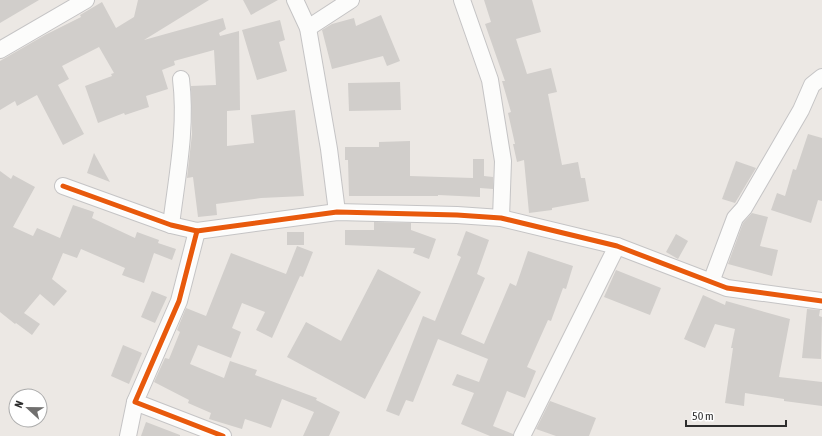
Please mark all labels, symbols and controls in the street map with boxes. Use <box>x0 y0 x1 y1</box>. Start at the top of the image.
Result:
north arrow <box>8 388 48 428</box>
text: N <box>12 399 26 410</box>
scale bar <box>686 402 786 428</box>
text: 50 m <box>692 409 714 423</box>

